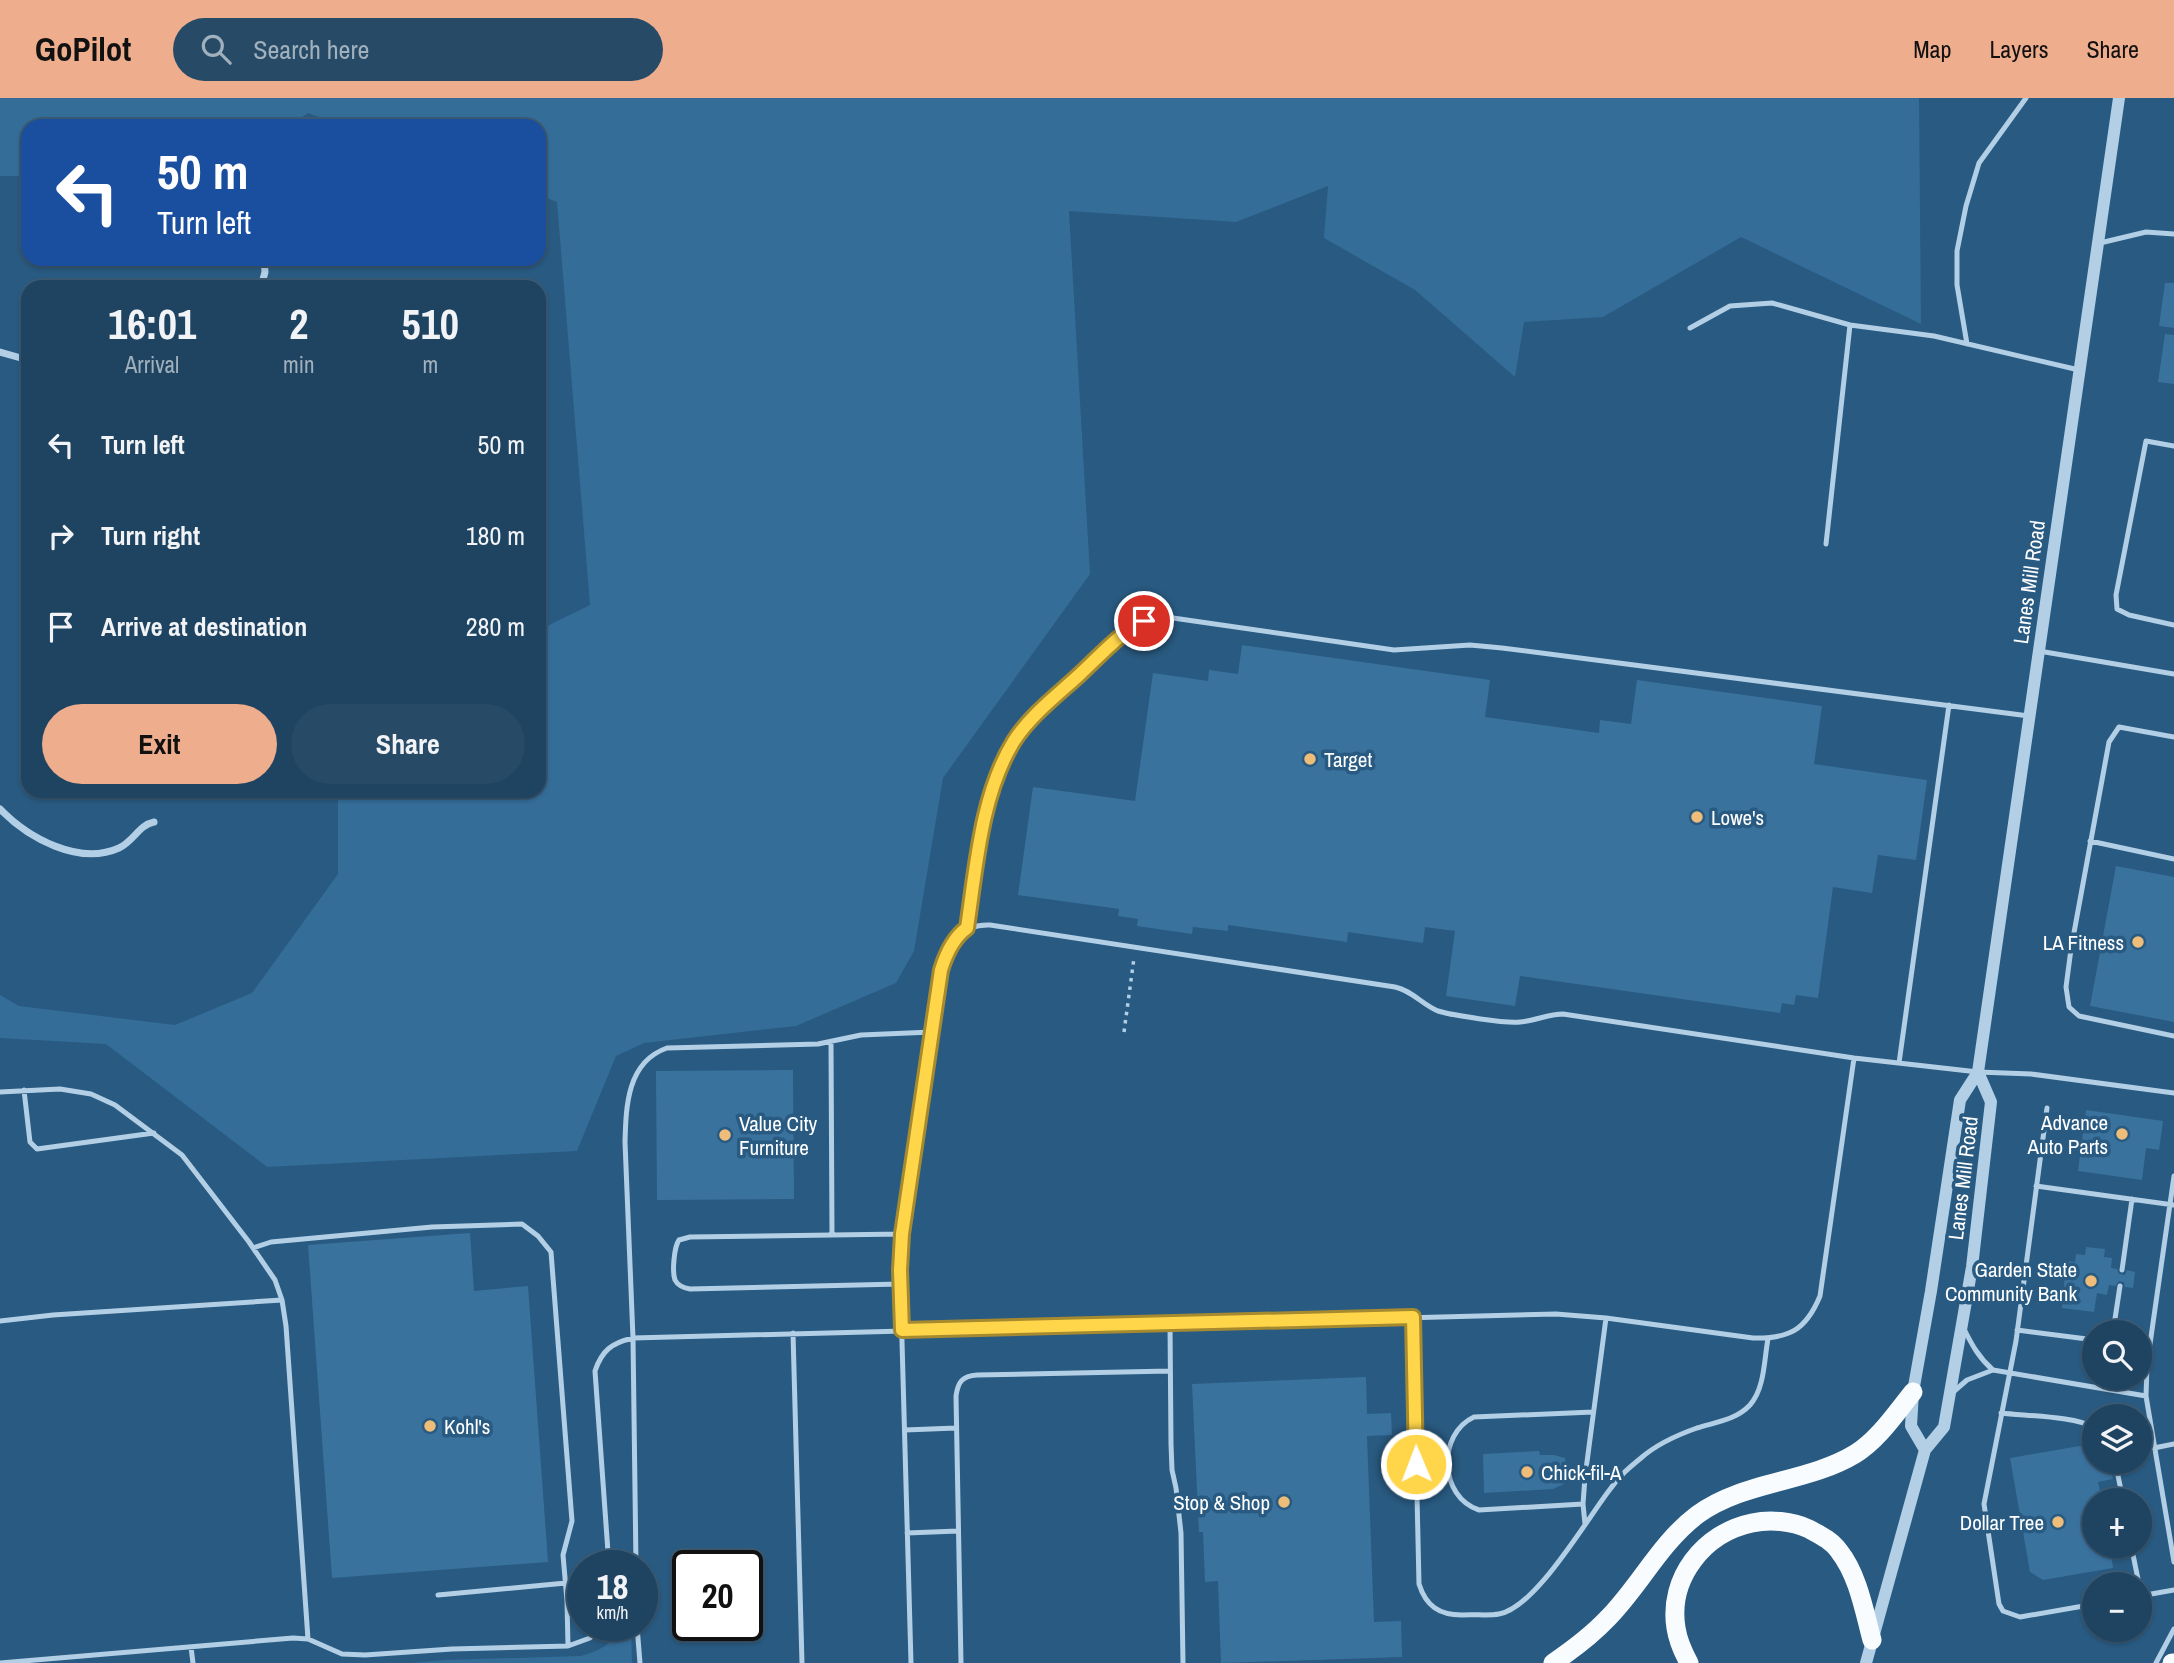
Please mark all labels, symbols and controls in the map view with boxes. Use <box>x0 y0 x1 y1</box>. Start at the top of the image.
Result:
search box <box>173 18 663 81</box>
text: GoPilot <box>35 27 131 71</box>
icon: search <box>197 30 235 68</box>
text: Search here <box>253 32 369 67</box>
text: Map <box>1913 33 1951 65</box>
text: Layers <box>1989 33 2048 65</box>
text: Share <box>2086 33 2139 65</box>
text: 50 m <box>157 138 249 204</box>
icon: left <box>42 147 133 238</box>
text: Turn left <box>157 201 251 244</box>
text: 16:01 <box>108 296 196 352</box>
text: 2 <box>289 296 308 352</box>
text: 510 <box>402 296 459 352</box>
text: Arrival <box>125 349 179 380</box>
text: min <box>283 349 315 380</box>
text: m <box>422 349 438 380</box>
icon: left <box>42 426 80 464</box>
text: Turn left <box>101 427 185 462</box>
text: 50 m <box>478 427 525 462</box>
icon: right <box>42 517 80 555</box>
text: Turn right <box>101 518 200 553</box>
text: 180 m <box>466 518 525 553</box>
street label: Lanes Mill Road <box>2006 518 2052 646</box>
pin <box>1114 591 1174 651</box>
icon: arrive <box>1125 602 1163 640</box>
icon: arrive <box>42 608 80 646</box>
text: Arrive at destination <box>101 609 307 644</box>
text: 280 m <box>466 609 525 644</box>
button: Exit <box>42 704 277 784</box>
button: Share <box>291 704 525 784</box>
place label: Target <box>1324 745 1372 774</box>
marker: Target <box>1302 751 1318 767</box>
place label: Lowe's <box>1711 803 1764 832</box>
marker: Lowe's <box>1689 809 1705 825</box>
place label: LA Fitness <box>2043 928 2124 957</box>
marker: LA Fitness <box>2130 934 2146 950</box>
place label: Advance Auto Parts <box>2027 1108 2108 1161</box>
place label: Value City Furniture <box>739 1109 818 1162</box>
street label: Lanes Mill Road <box>1941 1114 1985 1242</box>
marker: Advance Auto Parts <box>2114 1126 2130 1142</box>
marker: Value City Furniture <box>717 1127 733 1143</box>
place label: Garden State Community Bank <box>1945 1255 2077 1308</box>
marker: Garden State Community Bank <box>2083 1273 2099 1289</box>
map controls <box>2082 1320 2152 1642</box>
button: search <box>2082 1320 2152 1390</box>
button: layers <box>2082 1404 2152 1474</box>
place label: Kohl's <box>444 1412 490 1441</box>
marker: Kohl's <box>422 1418 438 1434</box>
position arrow <box>1379 1427 1453 1501</box>
place label: Chick-fil-A <box>1541 1458 1622 1487</box>
marker: Chick-fil-A <box>1519 1464 1535 1480</box>
place label: Stop & Shop <box>1173 1488 1270 1517</box>
button: + <box>2082 1488 2152 1558</box>
marker: Stop & Shop <box>1276 1494 1292 1510</box>
place label: Dollar Tree <box>1960 1508 2044 1537</box>
marker: Dollar Tree <box>2050 1514 2066 1530</box>
speed limit sign: 20 <box>672 1550 763 1641</box>
text: 18 <box>597 1563 628 1610</box>
button: − <box>2082 1572 2152 1642</box>
text: km/h <box>597 1600 629 1625</box>

